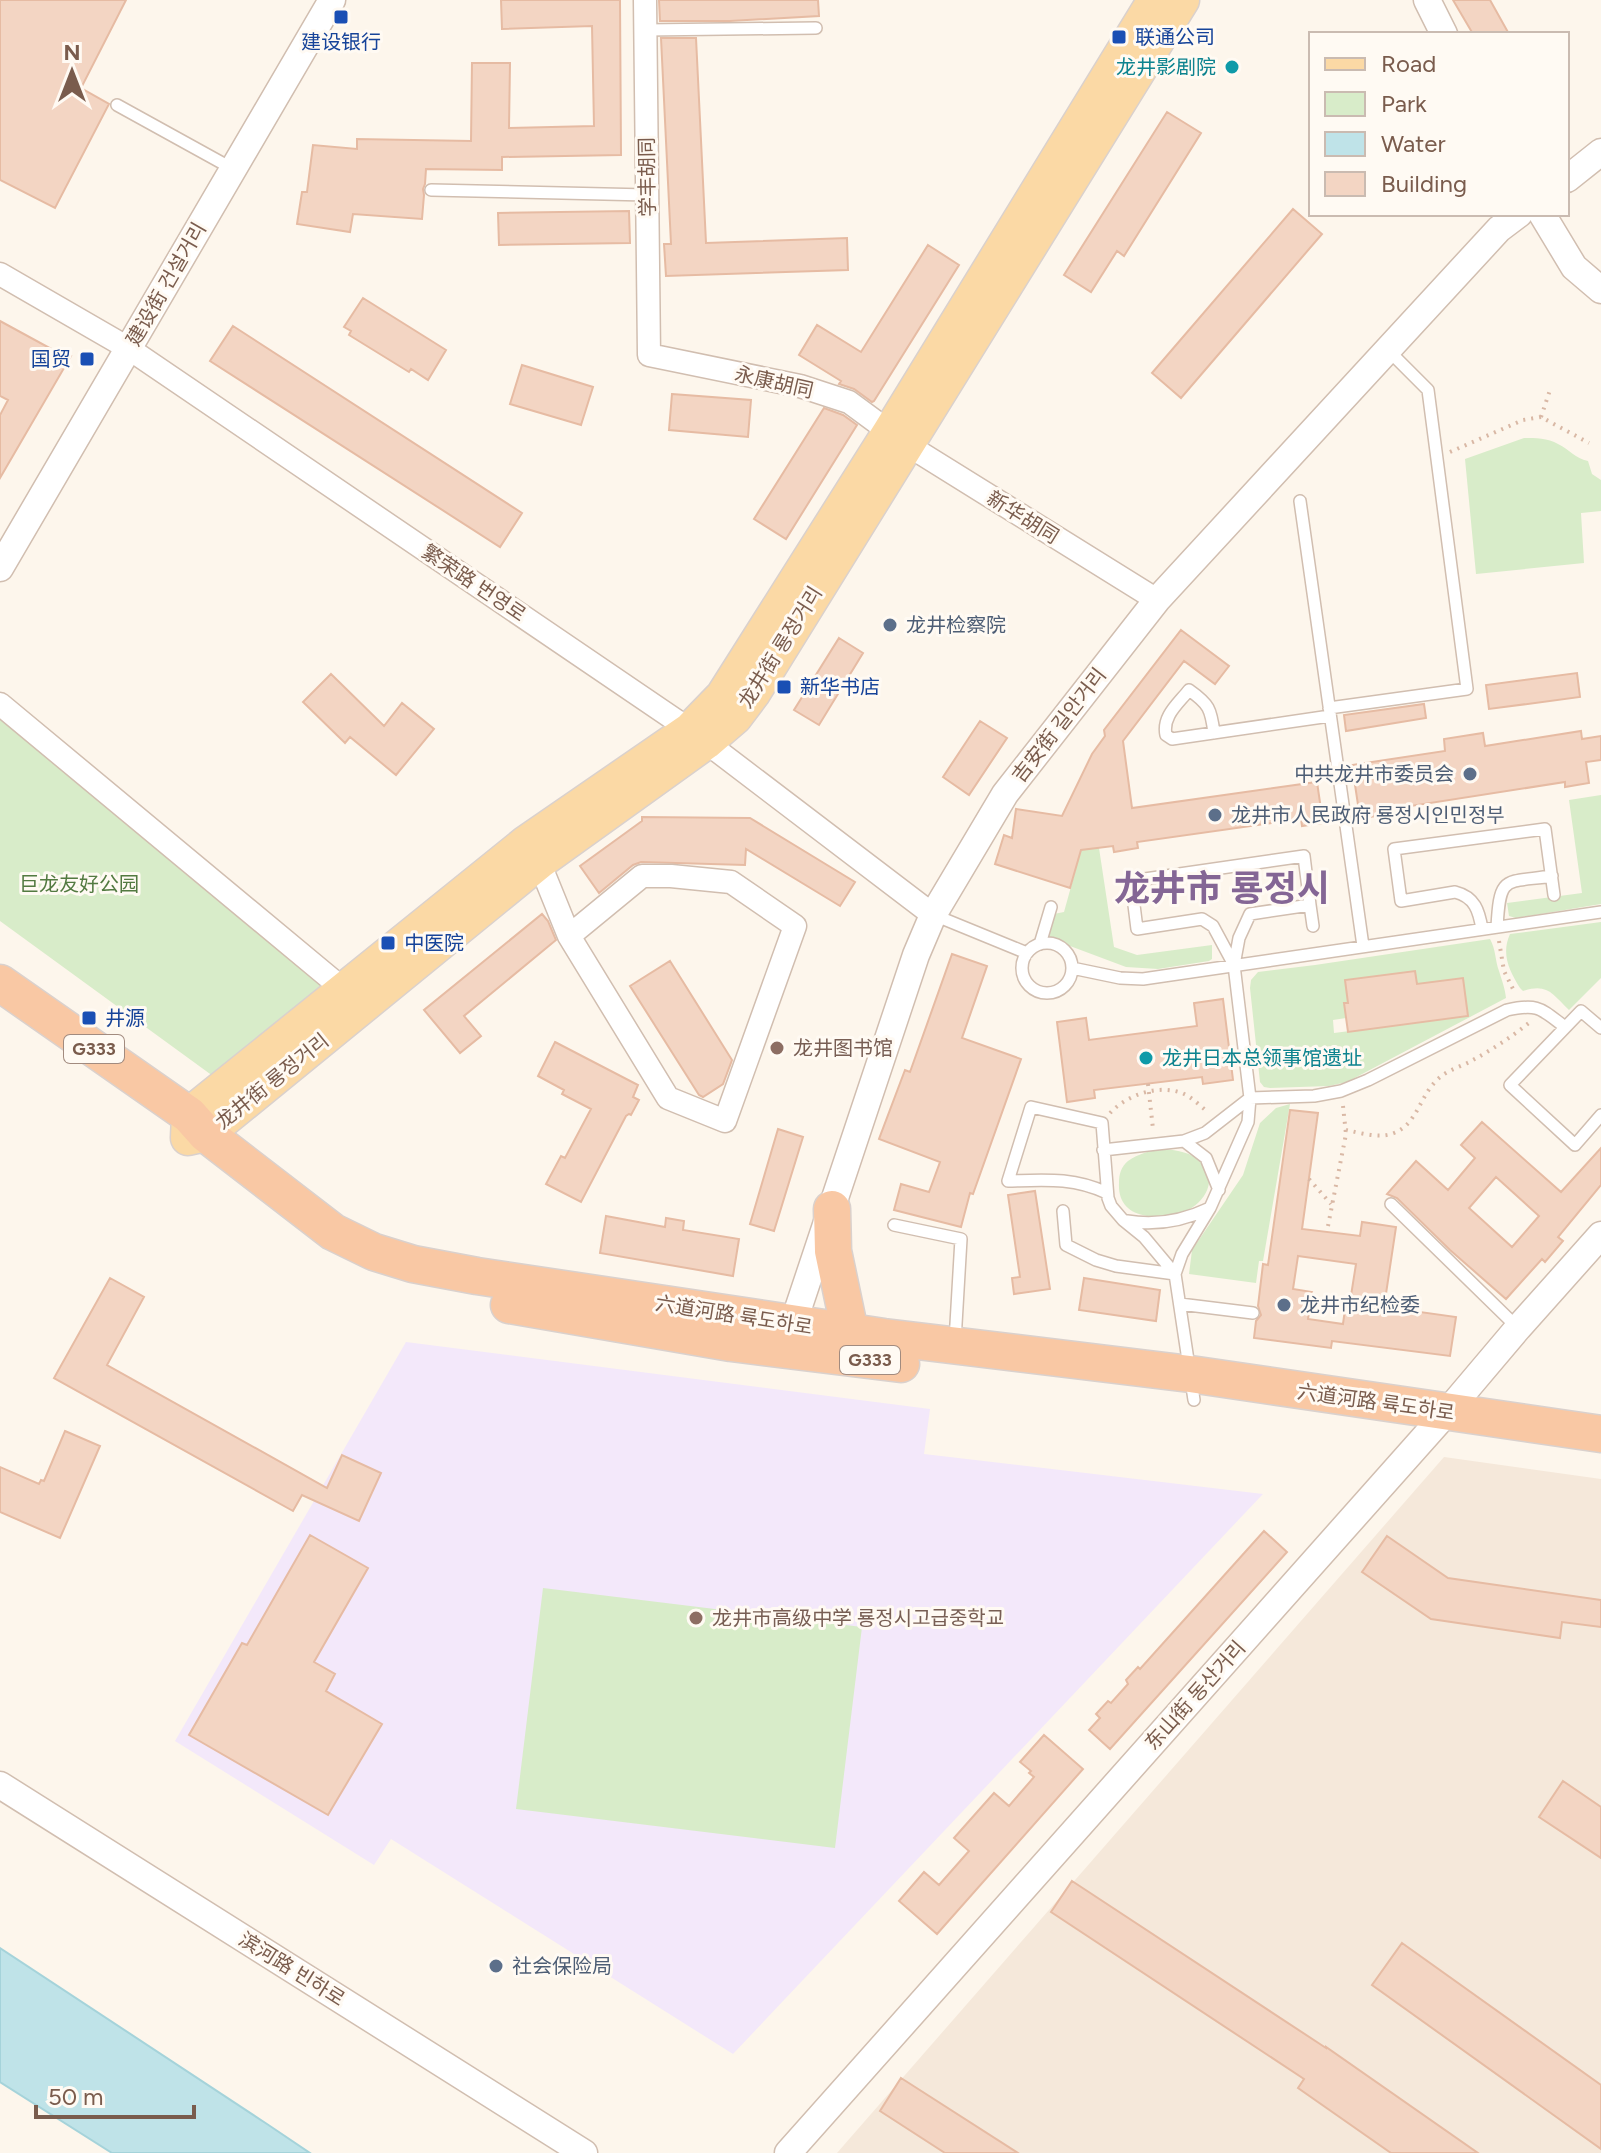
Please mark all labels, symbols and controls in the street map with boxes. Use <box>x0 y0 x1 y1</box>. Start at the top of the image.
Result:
marker: 建设银行 <box>332 8 350 26</box>
place label: 联通公司 <box>1135 25 1215 49</box>
marker: 联通公司 <box>1110 28 1128 46</box>
place label: 建设银行 <box>301 30 381 54</box>
north arrow <box>32 32 112 112</box>
legend <box>1309 32 1569 216</box>
text: N <box>63 39 81 66</box>
text: Road <box>1381 49 1436 78</box>
place label: 龙井影剧院 <box>1116 55 1216 79</box>
marker: 龙井影剧院 <box>1223 58 1241 76</box>
text: Park <box>1381 89 1427 118</box>
text: Water <box>1381 129 1446 158</box>
street label: 学丰胡同 <box>634 137 660 217</box>
text: Building <box>1381 169 1467 198</box>
street label: 建设街 건설거리 <box>121 218 211 350</box>
place label: 国贸 <box>31 347 71 371</box>
marker: 国贸 <box>78 350 96 368</box>
street label: 永康胡同 <box>732 361 816 403</box>
street label: 新华胡同 <box>983 486 1063 548</box>
street label: 繁荣路 번영로 <box>417 539 531 627</box>
street label: 龙井街 룡정거리 <box>733 582 827 712</box>
place label: 龙井检察院 <box>906 613 1006 637</box>
marker: 龙井检察院 <box>881 616 899 634</box>
street label: 吉安街 길안거리 <box>1007 663 1111 787</box>
place label: 新华书店 <box>800 675 880 699</box>
marker: 新华书店 <box>775 678 793 696</box>
place label: 中共龙井市委员会 <box>1294 762 1454 786</box>
marker: 中共龙井市委员会 <box>1461 765 1479 783</box>
place label: 龙井市人民政府 룡정시인민정부 <box>1231 803 1505 827</box>
marker: 龙井市人民政府 룡정시인민정부 <box>1206 806 1224 824</box>
district label: 龙井市 룡정시 <box>1114 867 1330 910</box>
park label: 巨龙友好公园 <box>19 872 139 896</box>
place label: 中医院 <box>404 931 464 955</box>
marker: 中医院 <box>379 934 397 952</box>
place label: 井源 <box>105 1006 145 1030</box>
marker: 井源 <box>80 1009 98 1027</box>
street label: 龙井街 룡정거리 <box>211 1028 333 1134</box>
road number: G333 <box>64 1035 124 1063</box>
place label: 龙井图书馆 <box>793 1036 893 1060</box>
marker: 龙井图书馆 <box>768 1039 786 1057</box>
place label: 龙井日本总领事馆遗址 <box>1162 1046 1362 1070</box>
marker: 龙井日本总领事馆遗址 <box>1137 1049 1155 1067</box>
street label: 六道河路 륙도하로 <box>654 1291 814 1339</box>
place label: 龙井市纪检委 <box>1300 1293 1420 1317</box>
marker: 龙井市纪检委 <box>1275 1296 1293 1314</box>
road number: G333 <box>840 1346 900 1374</box>
street label: 六道河路 륙도하로 <box>1296 1379 1456 1425</box>
place label: 龙井市高级中学 룡정시고급중학교 <box>712 1606 1004 1630</box>
marker: 龙井市高级中学 룡정시고급중학교 <box>687 1609 705 1627</box>
street label: 东山街 동산거리 <box>1140 1635 1250 1755</box>
street label: 滨河路 빈하로 <box>235 1927 349 2011</box>
place label: 社会保险局 <box>512 1954 612 1978</box>
marker: 社会保险局 <box>487 1957 505 1975</box>
scale bar <box>36 2069 194 2119</box>
text: 50 m <box>48 2082 104 2111</box>

